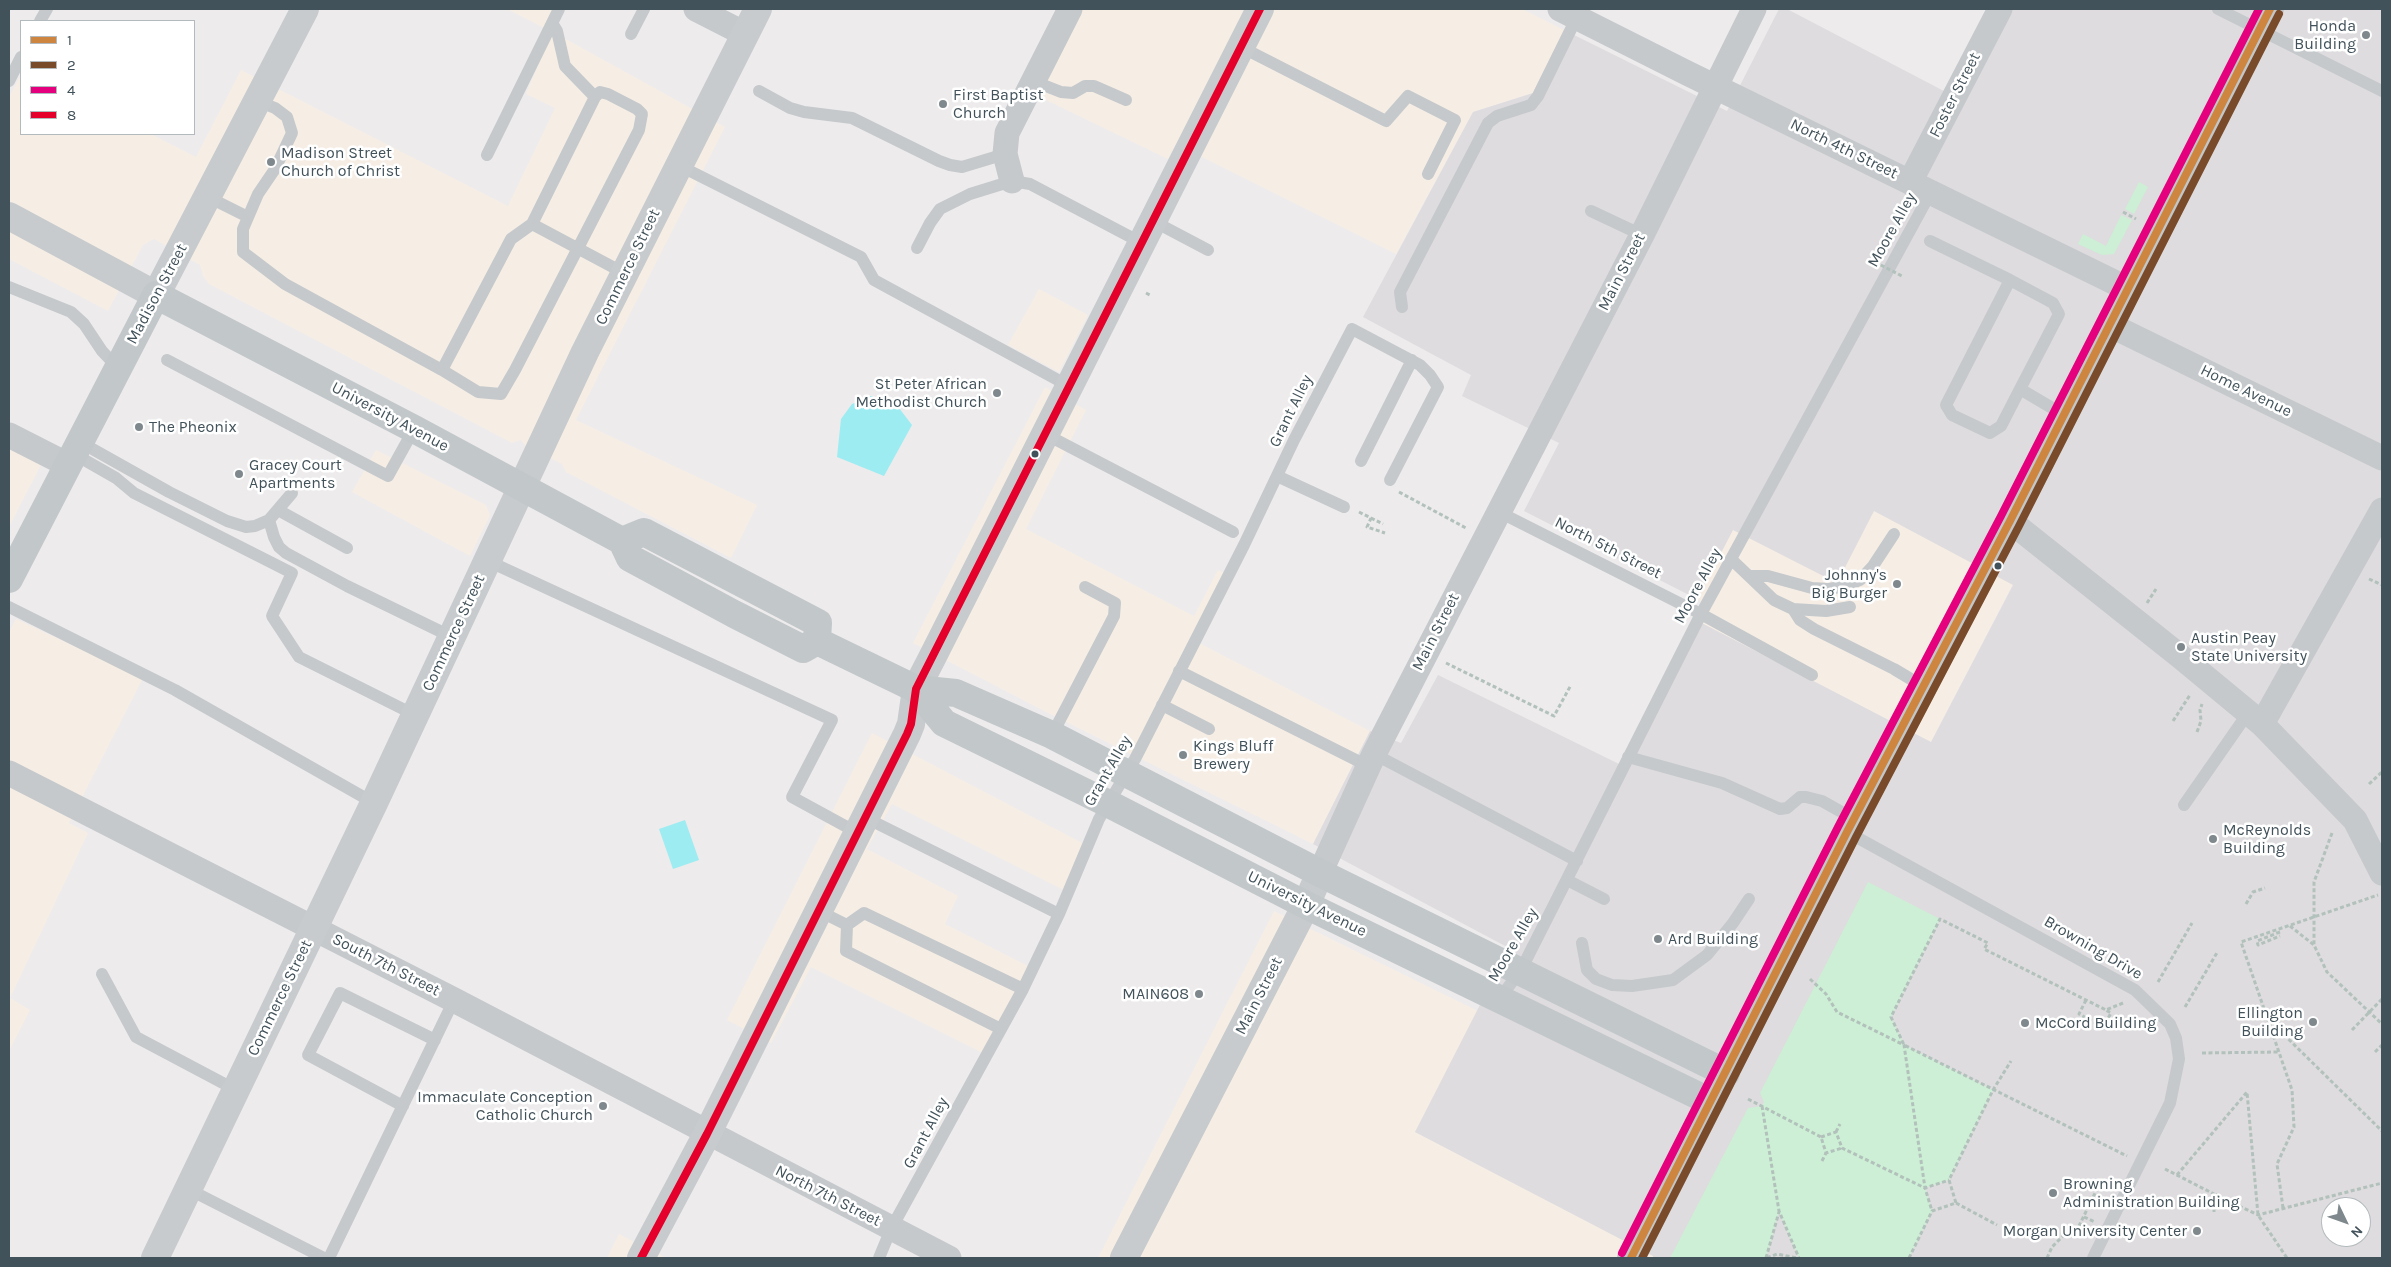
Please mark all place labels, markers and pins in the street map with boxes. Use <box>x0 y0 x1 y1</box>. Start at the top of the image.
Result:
place label: Honda Building <box>2294 16 2356 54</box>
marker: Honda Building <box>2360 29 2372 41</box>
place label: First Baptist Church <box>953 85 1043 123</box>
marker: First Baptist Church <box>937 98 949 110</box>
place label: Madison Street Church of Christ <box>281 143 400 181</box>
marker: Madison Street Church of Christ <box>265 156 277 168</box>
place label: St Peter African Methodist Church <box>855 374 987 412</box>
marker: St Peter African Methodist Church <box>991 387 1003 399</box>
place label: The Pheonix <box>149 417 237 437</box>
marker: The Pheonix <box>133 421 145 433</box>
unlabelled marker <box>1030 449 1040 459</box>
place label: Gracey Court Apartments <box>249 455 342 493</box>
marker: Gracey Court Apartments <box>233 468 245 480</box>
unlabelled marker <box>1993 561 2003 571</box>
place label: Johnny's Big Burger <box>1811 565 1887 603</box>
marker: Johnny's Big Burger <box>1891 578 1903 590</box>
place label: Austin Peay State University <box>2191 628 2307 666</box>
marker: Austin Peay State University <box>2175 641 2187 653</box>
place label: Kings Bluff Brewery <box>1193 736 1273 774</box>
marker: Kings Bluff Brewery <box>1177 749 1189 761</box>
place label: McReynolds Building <box>2223 820 2311 858</box>
marker: McReynolds Building <box>2207 833 2219 845</box>
place label: Ard Building <box>1668 929 1758 949</box>
marker: Ard Building <box>1652 933 1664 945</box>
place label: MAIN608 <box>1122 984 1189 1004</box>
marker: MAIN608 <box>1193 988 1205 1000</box>
place label: Ellington Building <box>2237 1003 2303 1041</box>
place label: McCord Building <box>2035 1013 2156 1033</box>
marker: Ellington Building <box>2307 1016 2319 1028</box>
marker: McCord Building <box>2019 1017 2031 1029</box>
place label: Immaculate Conception Catholic Church <box>417 1087 593 1125</box>
marker: Immaculate Conception Catholic Church <box>597 1100 609 1112</box>
place label: Browning Administration Building <box>2063 1174 2240 1212</box>
marker: Browning Administration Building <box>2047 1187 2059 1199</box>
place label: Morgan University Center <box>2003 1221 2187 1241</box>
marker: Morgan University Center <box>2191 1225 2203 1237</box>

